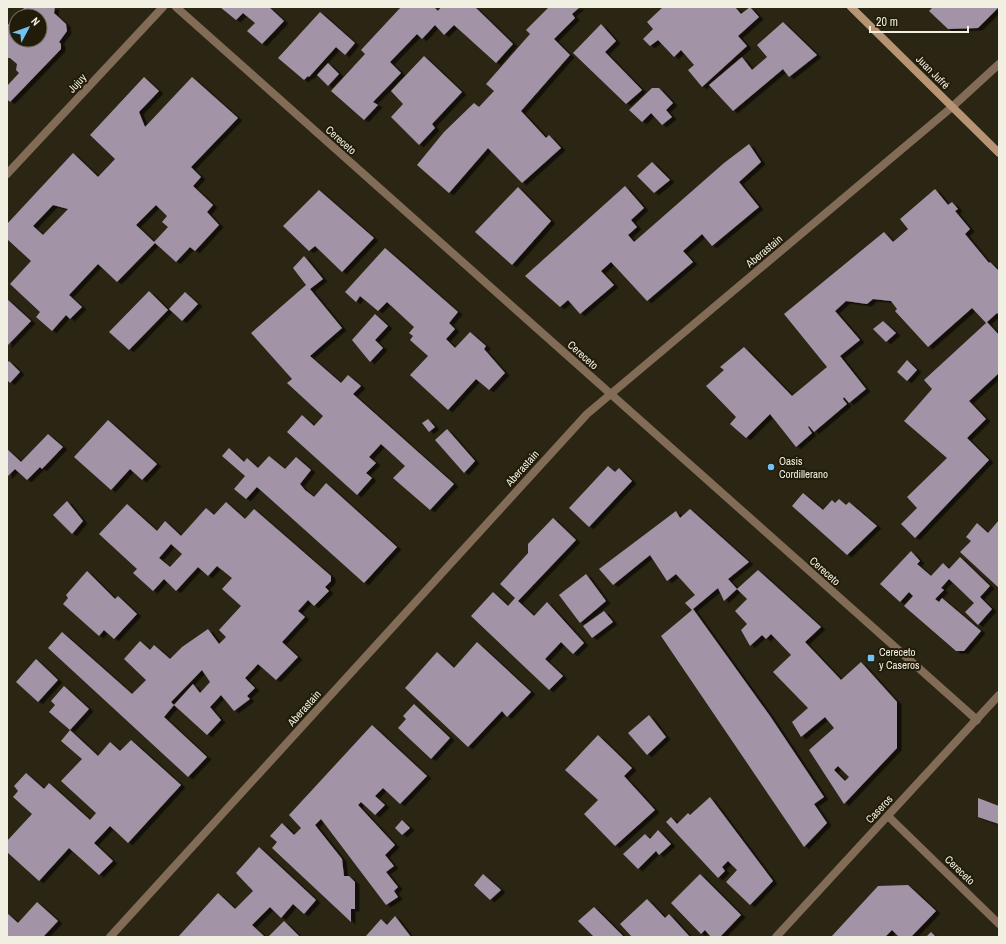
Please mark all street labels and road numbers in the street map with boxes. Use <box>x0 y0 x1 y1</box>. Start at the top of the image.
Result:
street label: Juan Jufré <box>913 52 953 92</box>
street label: Jujuy <box>65 70 90 95</box>
street label: Cereceto <box>323 123 359 157</box>
street label: Aberastain <box>742 232 785 271</box>
street label: Cereceto <box>565 338 601 372</box>
street label: Aberastain <box>502 447 542 490</box>
street label: Cereceto <box>807 554 843 588</box>
street label: Aberastain <box>284 687 324 730</box>
street label: Caseros <box>862 792 896 826</box>
street label: Cereceto <box>942 852 978 888</box>

